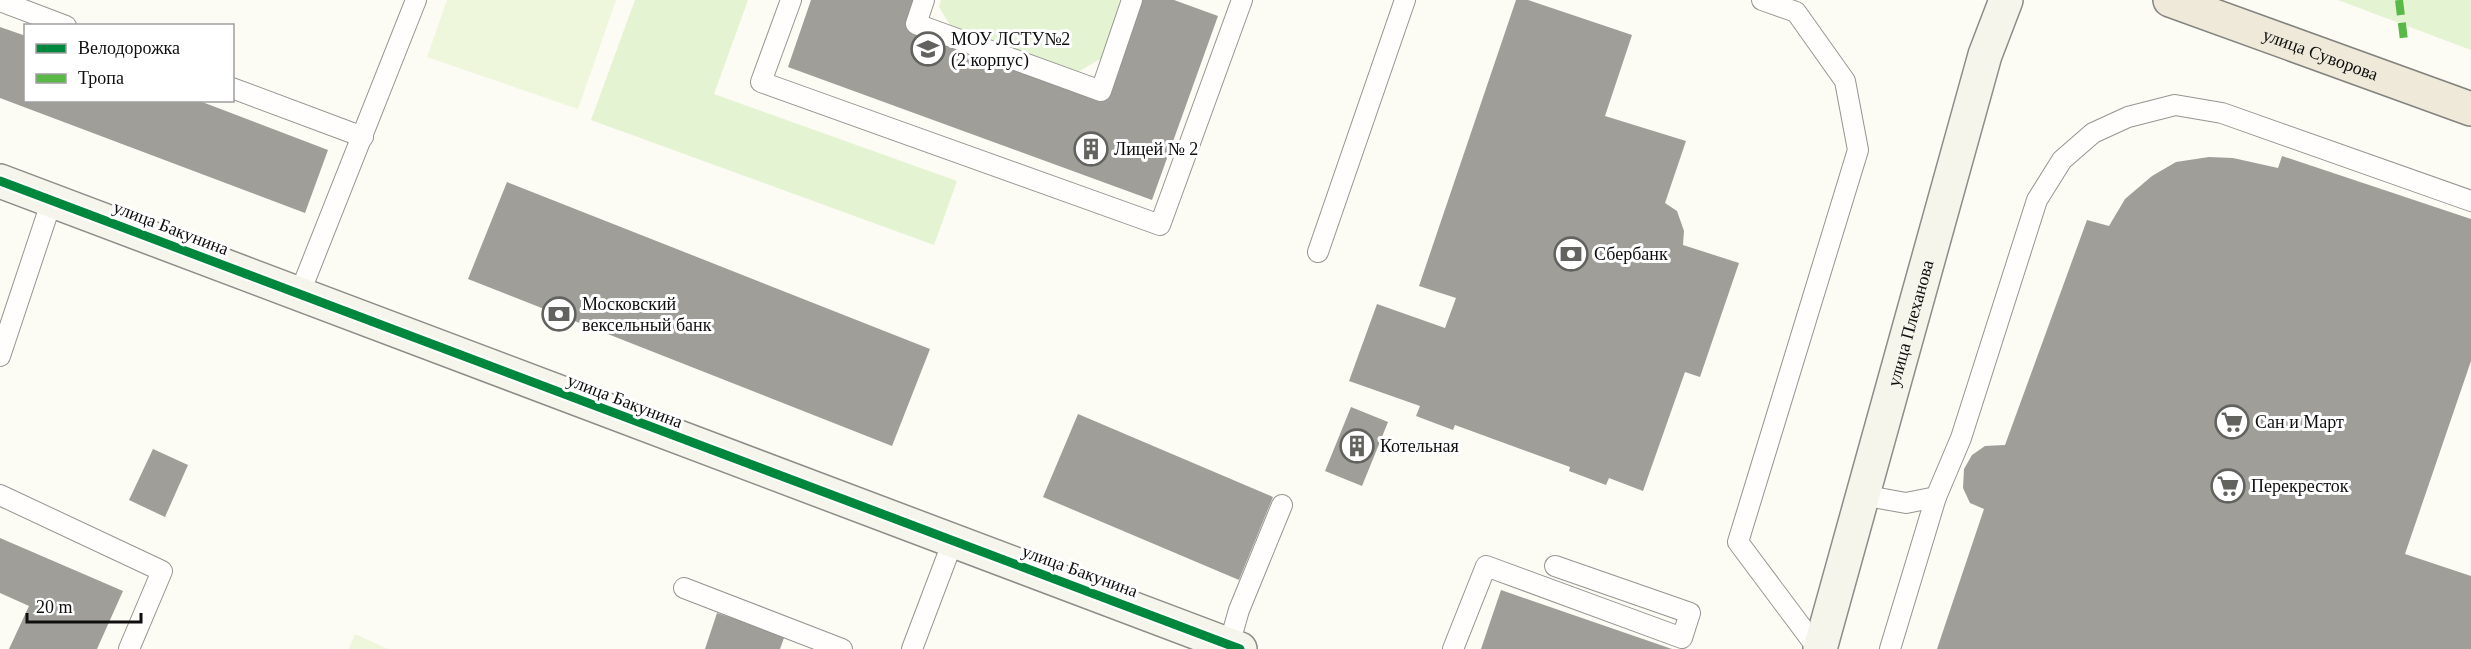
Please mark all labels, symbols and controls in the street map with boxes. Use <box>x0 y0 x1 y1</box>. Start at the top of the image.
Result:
legend <box>24 24 234 102</box>
street label: улица Суворова <box>2260 24 2381 85</box>
place label: МОУ ЛСТУ№2 (2 корпус) <box>951 29 1070 71</box>
school or university icon: МОУ ЛСТУ№2 (2 корпус) <box>910 31 946 67</box>
text: Велодорожка <box>78 38 180 58</box>
text: Тропа <box>78 68 124 88</box>
building icon: Лицей № 2 <box>1073 131 1109 167</box>
place label: Лицей № 2 <box>1114 139 1198 159</box>
street label: улица Бакунина <box>111 197 231 259</box>
bank icon: Сбербанк <box>1553 236 1589 272</box>
place label: Сбербанк <box>1594 244 1668 264</box>
street label: улица Плеханова <box>1883 258 1938 389</box>
place label: Московский вексельный банк <box>582 294 712 335</box>
bank icon: Московский вексельный банк <box>541 296 577 332</box>
street label: улица Бакунина <box>565 370 685 432</box>
supermarket icon: Сан и Март <box>2214 404 2250 440</box>
place label: Сан и Март <box>2255 412 2344 432</box>
building icon: Котельная <box>1339 428 1375 464</box>
place label: Котельная <box>1380 436 1459 456</box>
supermarket icon: Перекресток <box>2210 468 2246 504</box>
place label: Перекресток <box>2251 476 2349 496</box>
street label: улица Бакунина <box>1019 541 1141 601</box>
scale bar <box>27 586 141 624</box>
text: 20 m <box>36 597 73 617</box>

